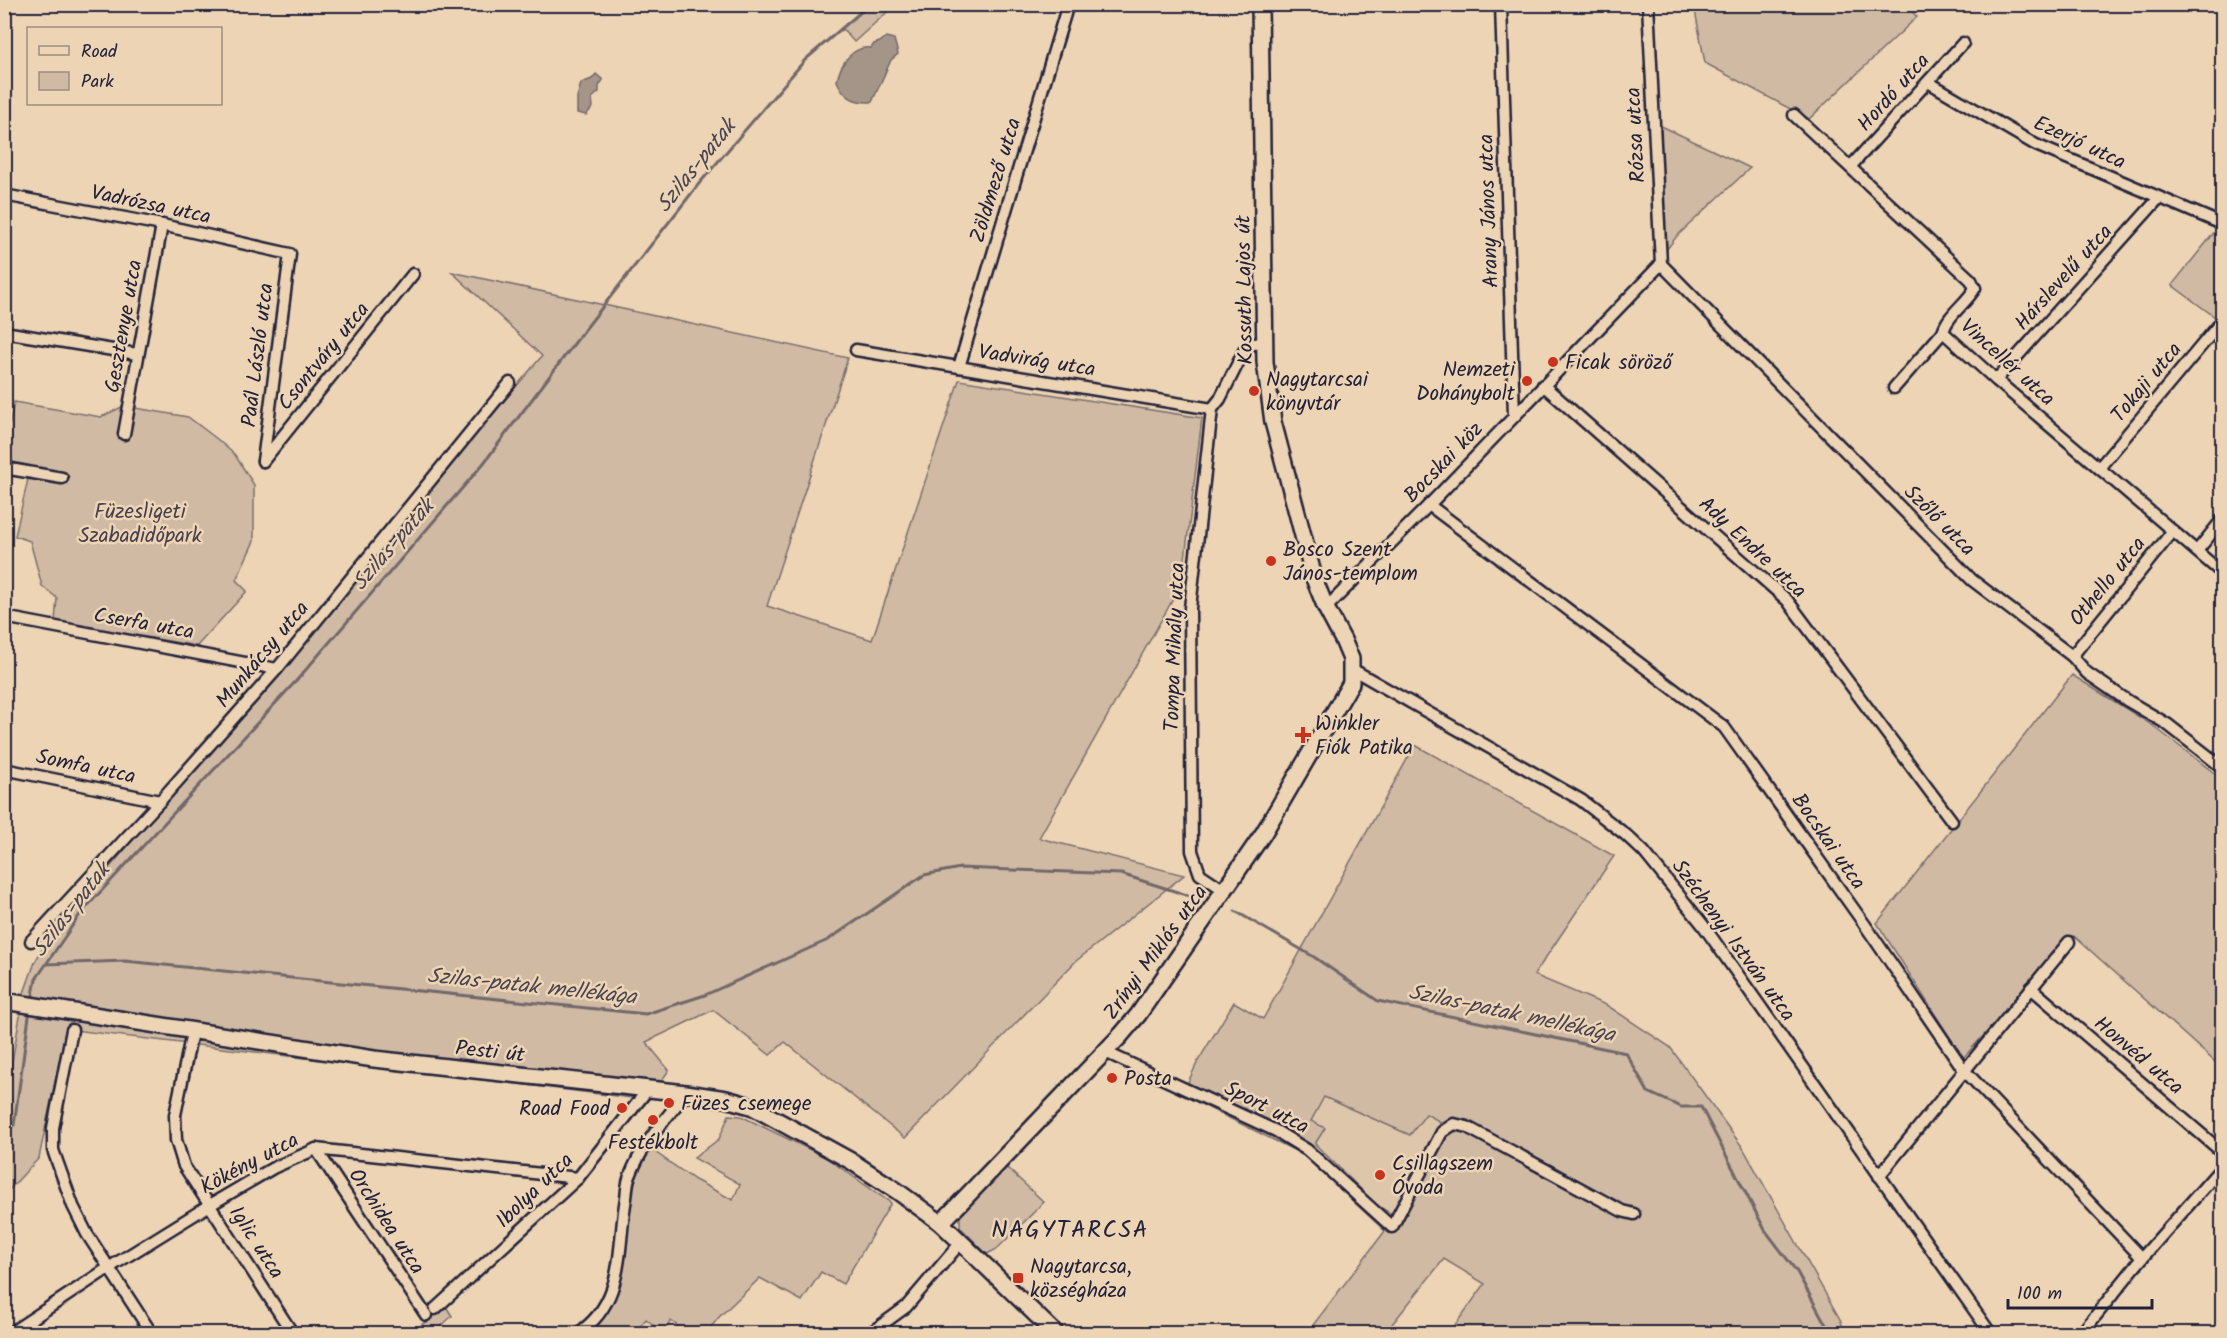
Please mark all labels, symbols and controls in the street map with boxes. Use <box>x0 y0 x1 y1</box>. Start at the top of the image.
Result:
legend <box>27 27 222 105</box>
text: Road <box>81 38 118 67</box>
street label: Hordó utca <box>1850 46 1939 140</box>
text: Park <box>81 68 114 97</box>
street label: Rózsa utca <box>1618 86 1655 184</box>
street label: Ezerjó utca <box>2028 108 2131 179</box>
water label: Szilas-patak <box>648 109 748 221</box>
street label: Zöldmező utca <box>962 114 1031 247</box>
street label: Arany János utca <box>1470 133 1509 289</box>
street label: Vadrózsa utca <box>88 177 214 234</box>
street label: Kossuth Lajos út <box>1228 214 1263 365</box>
street label: Hárslevelű utca <box>2007 217 2121 339</box>
street label: Gesztenye utca <box>97 257 152 395</box>
street label: Paál László utca <box>233 281 284 429</box>
street label: Csontváry utca <box>270 295 378 419</box>
street label: Vincellér utca <box>1952 311 2062 415</box>
street label: Tokaji utca <box>2103 335 2191 431</box>
street label: Vadvirág utca <box>976 336 1098 387</box>
place label: Ficak söröző <box>1565 347 1674 380</box>
place label: Nemzeti Dohánybolt <box>1416 354 1516 411</box>
marker: Ficak söröző <box>1546 355 1560 369</box>
place label: Nagytarcsai könyvtár <box>1266 364 1369 421</box>
marker: Nemzeti Dohánybolt <box>1520 374 1534 388</box>
marker: Nagytarcsai könyvtár <box>1247 384 1261 398</box>
street label: Bocskai köz <box>1396 415 1492 512</box>
street label: Szőlő utca <box>1895 477 1983 565</box>
water label: Szilas-patak <box>344 489 446 599</box>
street label: Ady Endre utca <box>1690 489 1814 607</box>
park label: Füzesligeti Szabadidőpark <box>78 496 202 553</box>
street label: Othello utca <box>2062 530 2155 634</box>
place label: Bosco Szent János-templom <box>1283 534 1418 591</box>
marker: Bosco Szent János-templom <box>1264 554 1278 568</box>
street label: Tompa Mihály utca <box>1156 562 1195 732</box>
street label: Munkácsy utca <box>208 594 318 716</box>
street label: Cserfa utca <box>91 599 197 650</box>
place label: Winkler Fiók Patika <box>1315 708 1413 765</box>
marker: Winkler Fiók Patika <box>1296 728 1310 742</box>
street label: Somfa utca <box>33 741 138 794</box>
street label: Bocskai utca <box>1782 787 1873 897</box>
water label: Szilas-patak <box>24 853 122 965</box>
street label: Széchenyi István utca <box>1663 853 1803 1029</box>
street label: Zrínyi Miklós utca <box>1096 878 1217 1027</box>
water label: Szilas-patak mellékága <box>426 959 640 1016</box>
water label: Szilas-patak mellékága <box>1405 976 1619 1054</box>
street label: Honvéd utca <box>2086 1008 2190 1104</box>
street label: Pesti út <box>454 1032 527 1073</box>
place label: Posta <box>1124 1063 1172 1096</box>
marker: Posta <box>1105 1071 1119 1085</box>
street label: Sport utca <box>1218 1073 1315 1144</box>
place label: Füzes csemege <box>681 1088 812 1121</box>
place label: Road Food <box>519 1093 611 1126</box>
marker: Füzes csemege <box>662 1096 676 1110</box>
marker: Road Food <box>615 1101 629 1115</box>
marker: Festékbolt <box>646 1113 660 1127</box>
street label: Kökény utca <box>194 1124 305 1204</box>
place label: Festékbolt <box>608 1127 699 1160</box>
street label: Ibolya utca <box>488 1145 582 1237</box>
place label: Csillagszem Óvoda <box>1392 1148 1493 1205</box>
street label: Orchidea utca <box>339 1162 433 1282</box>
marker: Csillagszem Óvoda <box>1373 1168 1387 1182</box>
street label: Iglic utca <box>220 1200 292 1286</box>
district label: NAGYTARCSA <box>991 1211 1149 1250</box>
place label: Nagytarcsa, községháza <box>1030 1251 1132 1308</box>
marker: Nagytarcsa, községháza <box>1011 1271 1025 1285</box>
scale bar <box>2008 1272 2152 1310</box>
text: 100 m <box>2017 1280 2062 1309</box>

